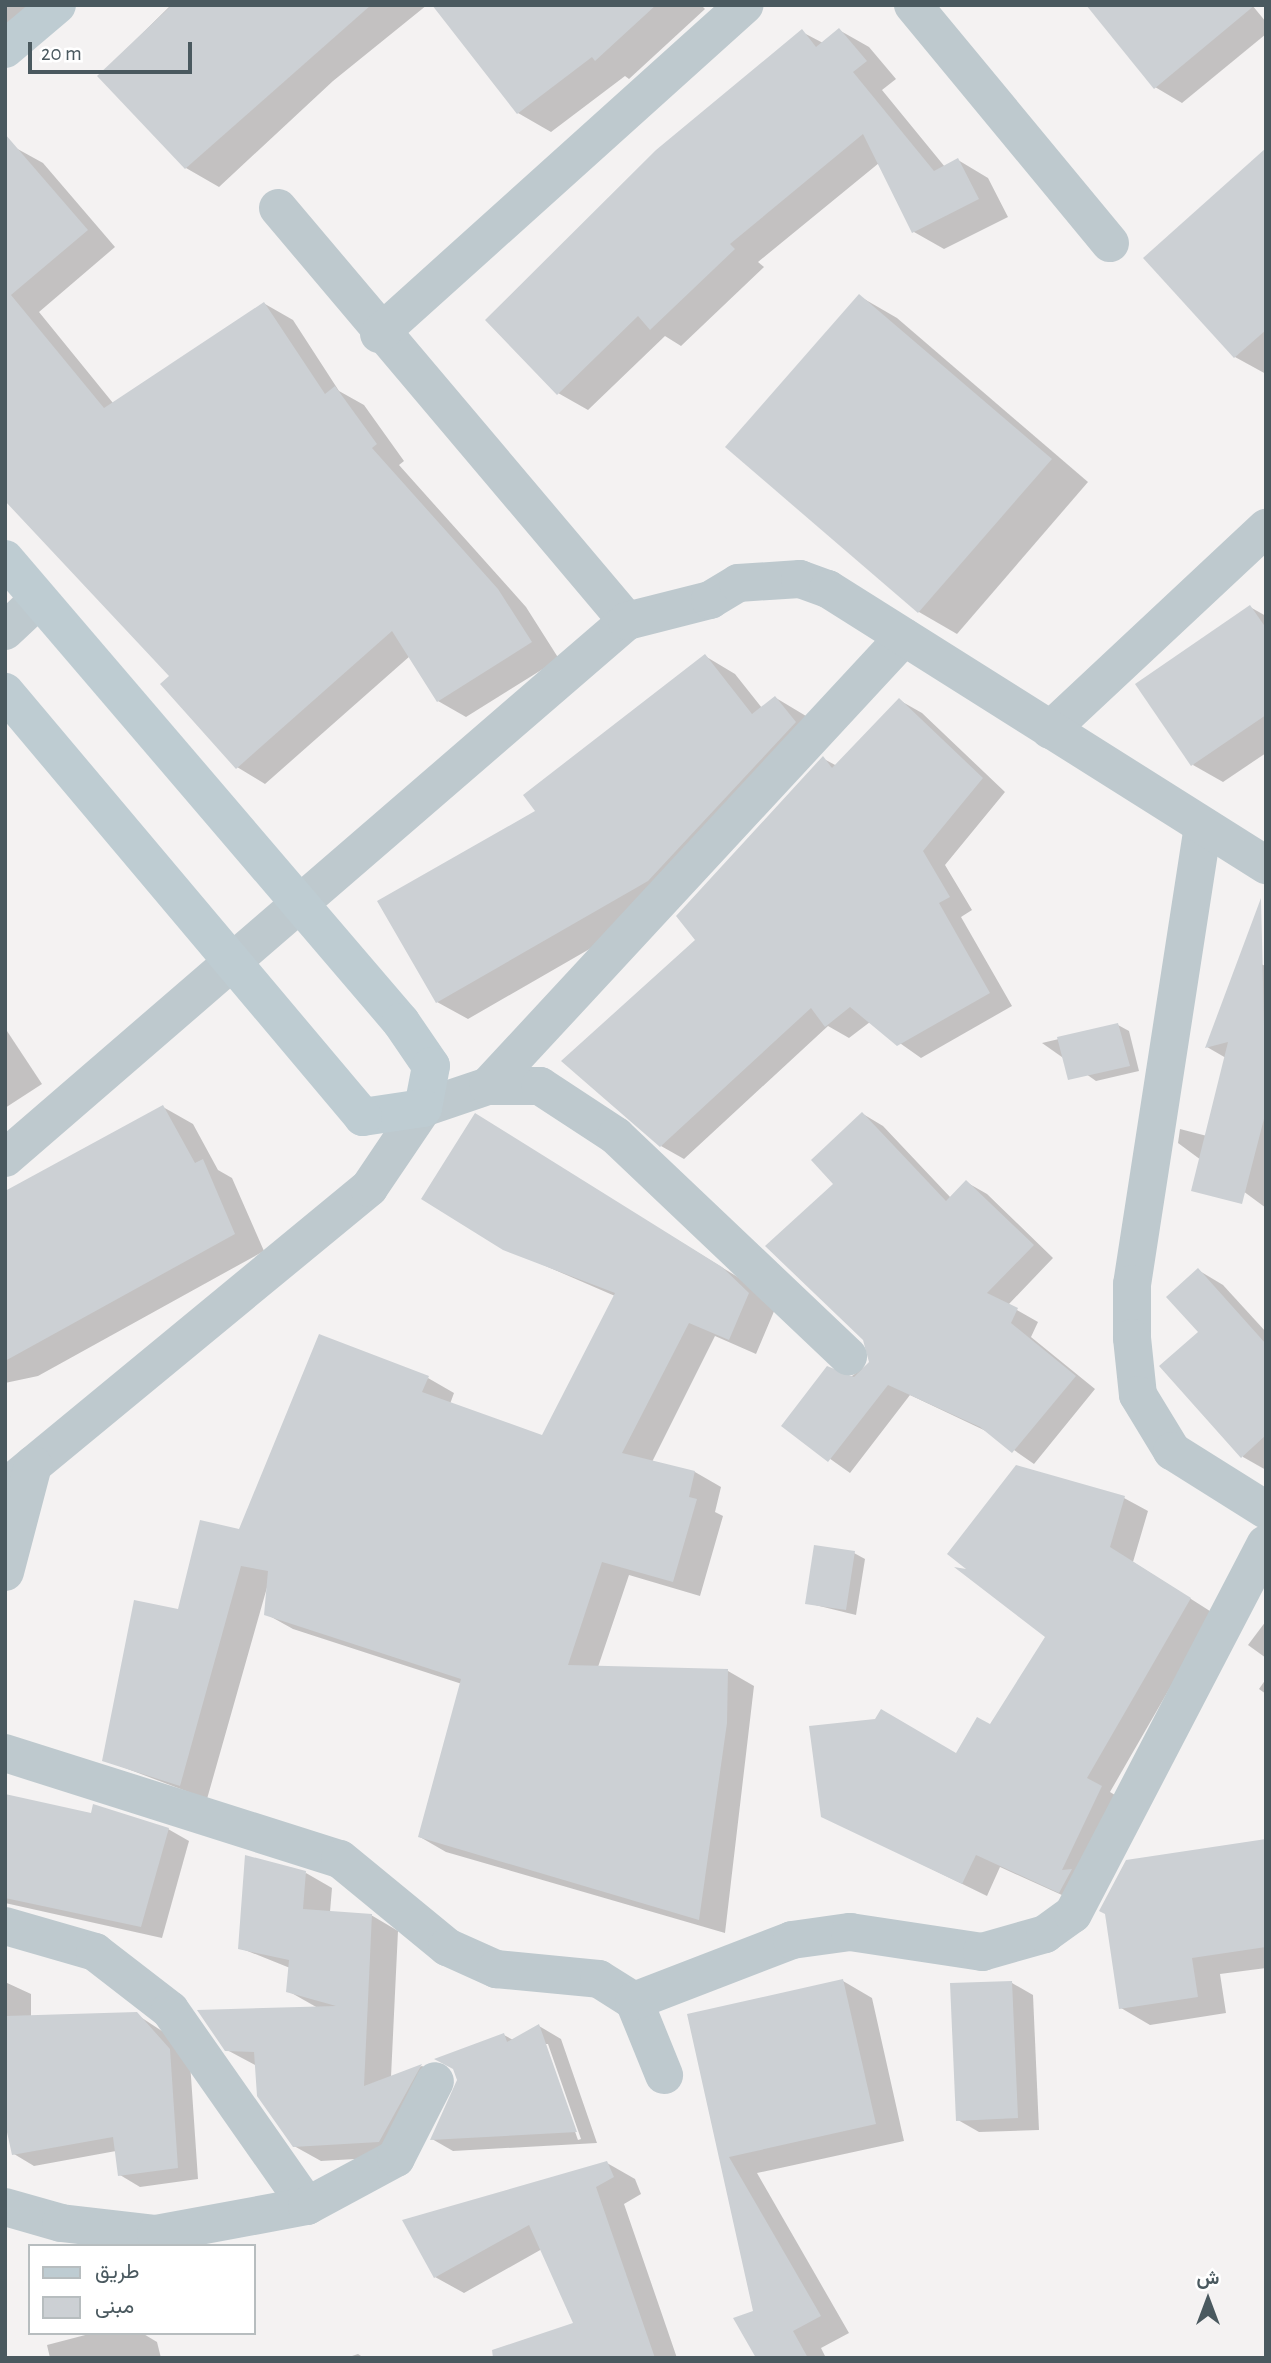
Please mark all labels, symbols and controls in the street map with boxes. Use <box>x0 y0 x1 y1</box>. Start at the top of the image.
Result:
scale bar <box>32 28 196 72</box>
text: 20 m <box>41 43 82 64</box>
legend <box>28 2244 256 2335</box>
text: طريق <box>95 2261 140 2282</box>
north arrow <box>1173 2265 1243 2335</box>
text: ش <box>1197 2269 1219 2288</box>
text: مبنى <box>95 2296 134 2317</box>

